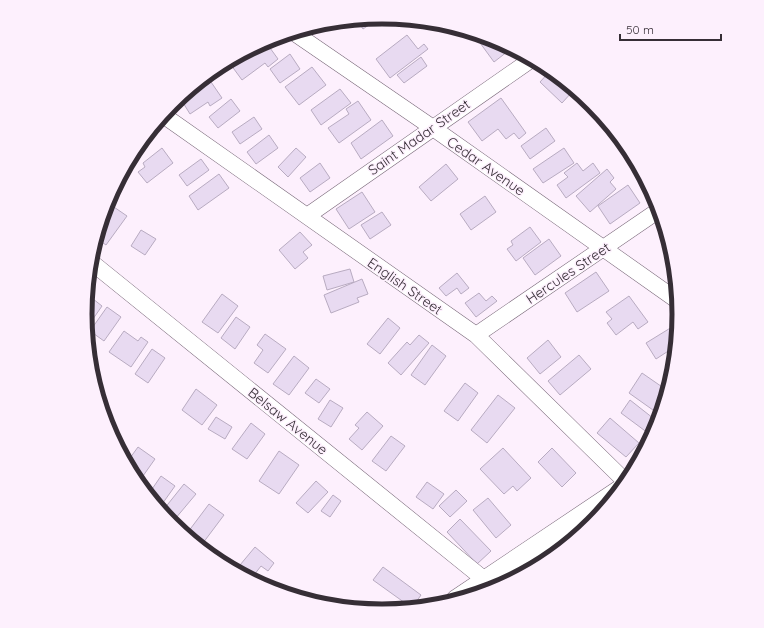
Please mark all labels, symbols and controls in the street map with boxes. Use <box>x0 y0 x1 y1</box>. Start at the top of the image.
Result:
scale bar <box>620 16 721 42</box>
text: 50 m <box>626 22 654 37</box>
street label: Saint Madar Street <box>364 95 474 179</box>
street label: Cedar Avenue <box>444 132 529 200</box>
street label: Hercules Street <box>522 238 614 308</box>
street label: English Street <box>364 254 446 319</box>
street label: Belsaw Avenue <box>244 383 332 459</box>

